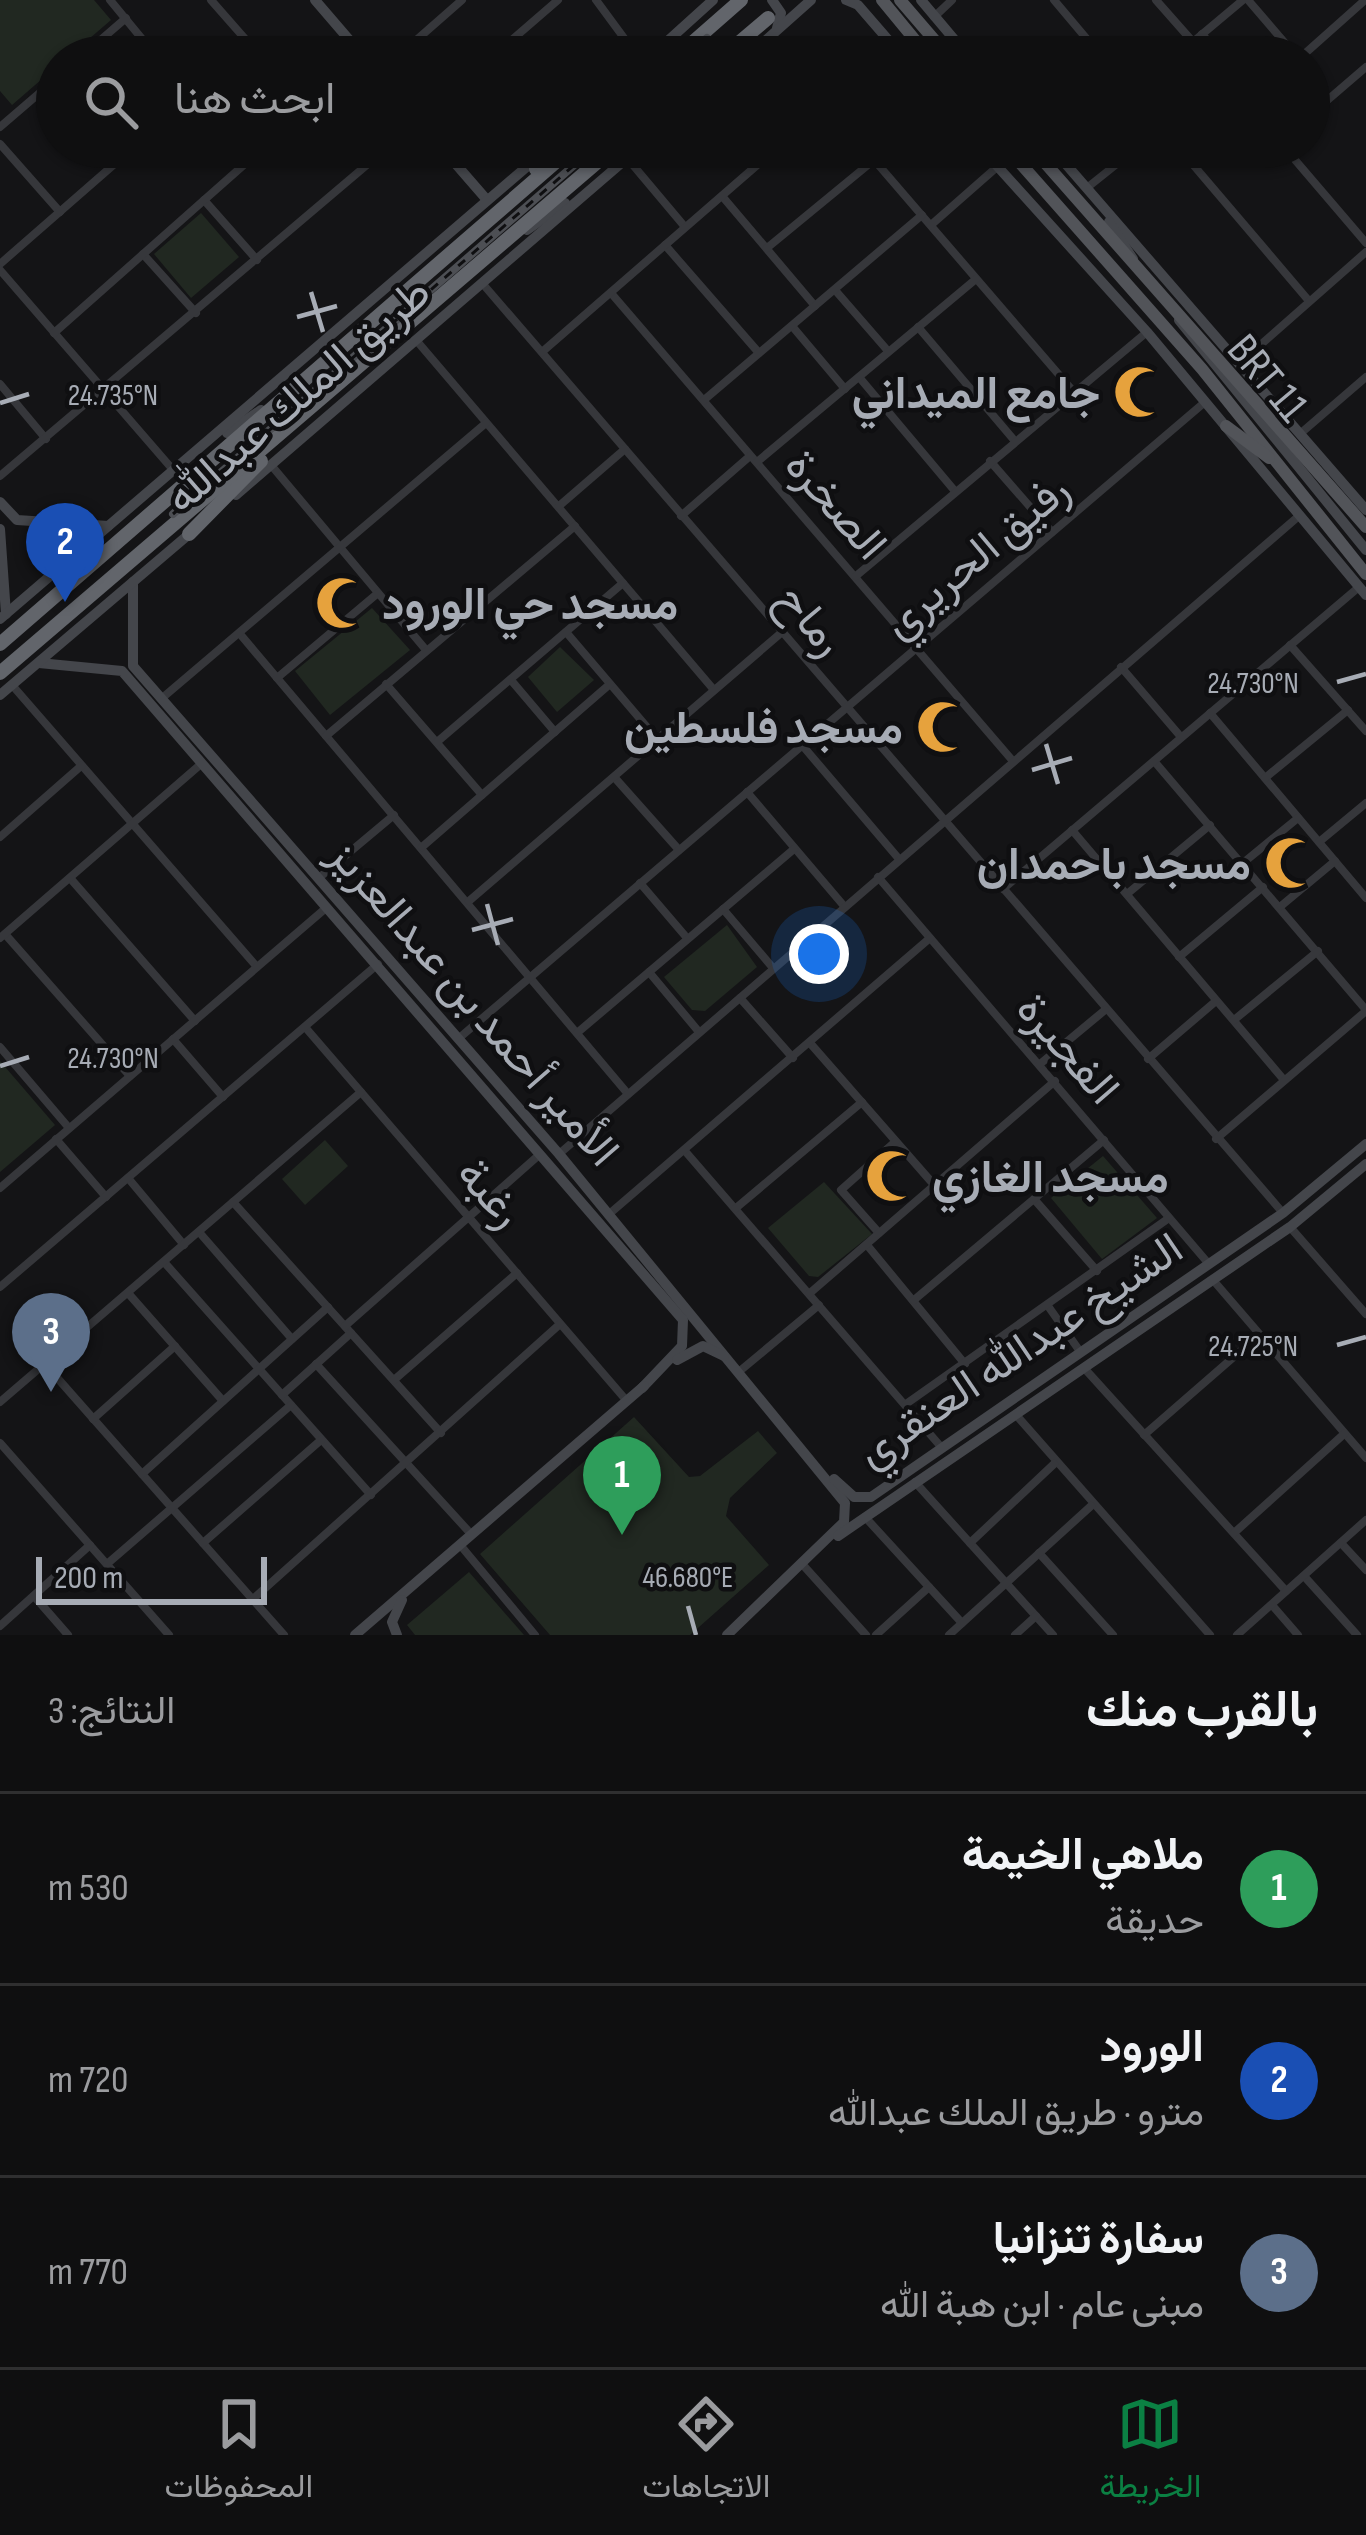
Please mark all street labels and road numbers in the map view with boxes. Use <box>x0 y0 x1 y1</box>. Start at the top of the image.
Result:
street label: طريق الملك عبدالله <box>155 266 443 526</box>
street label: BRT 11 <box>1215 324 1320 434</box>
street label: الصخرة <box>772 439 898 572</box>
street label: رفيق الحريري <box>872 463 1086 656</box>
street label: رماح <box>763 573 856 669</box>
street label: الأمير أحمد بن عبدالعزيز <box>315 828 630 1178</box>
street label: الفجيرة <box>1004 983 1130 1116</box>
street label: رغبة <box>444 1148 534 1240</box>
street label: الشيخ عبدالله العنقري <box>847 1222 1198 1486</box>

